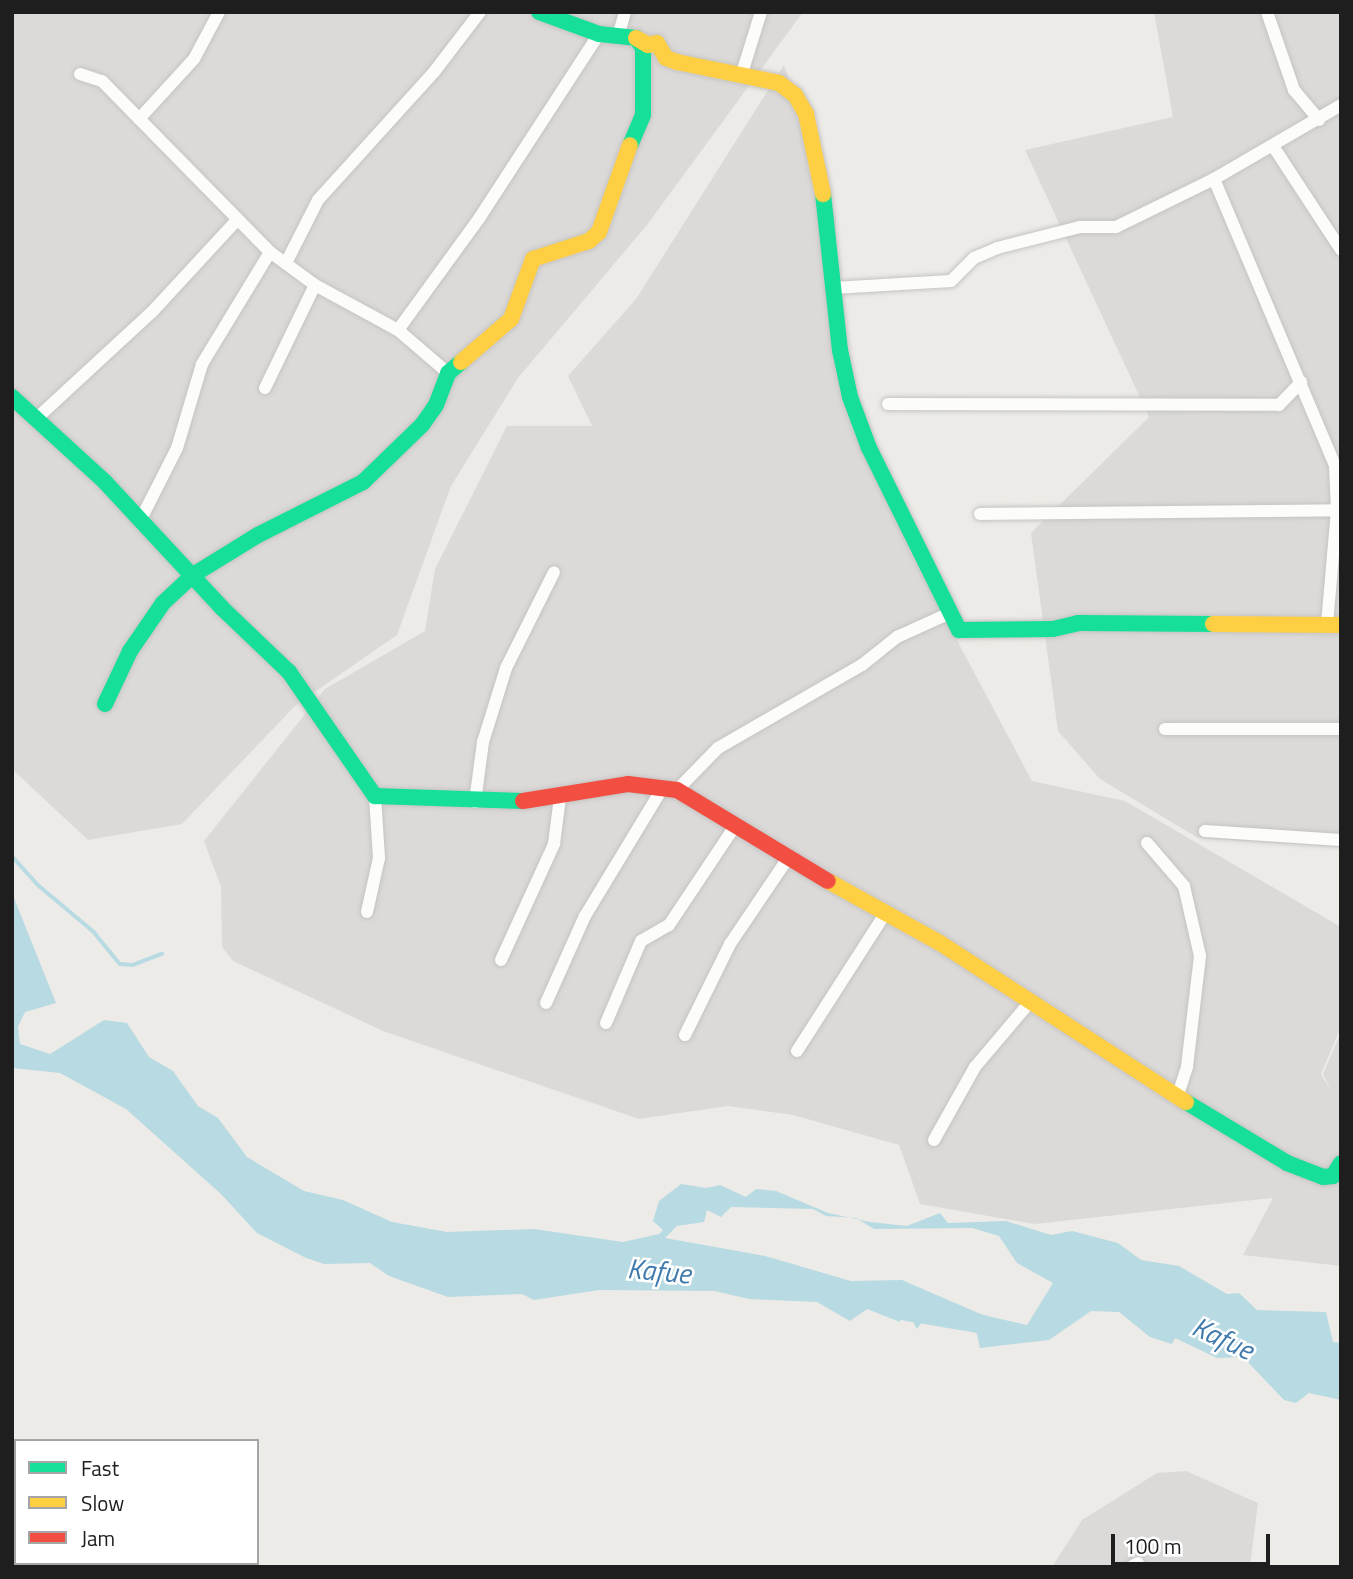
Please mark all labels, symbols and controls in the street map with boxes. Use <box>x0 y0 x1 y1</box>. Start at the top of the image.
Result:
water label: Kafue <box>626 1251 692 1291</box>
water label: Kafue <box>1187 1309 1259 1367</box>
legend <box>14 1439 259 1565</box>
text: Fast <box>81 1452 119 1484</box>
text: Slow <box>81 1487 124 1519</box>
scale bar <box>1115 1520 1274 1564</box>
text: Jam <box>81 1522 115 1554</box>
text: 100 m <box>1124 1530 1181 1562</box>

